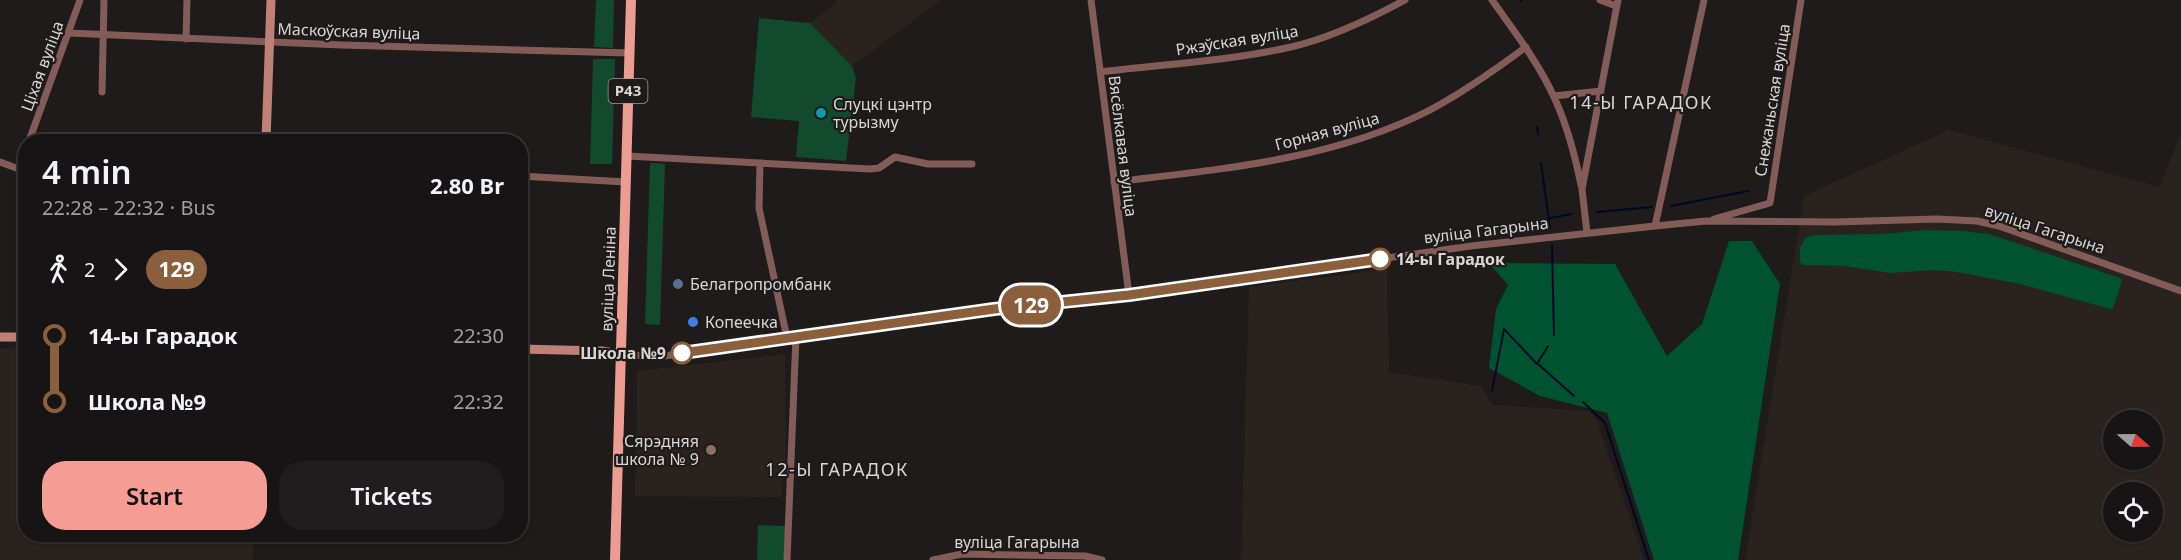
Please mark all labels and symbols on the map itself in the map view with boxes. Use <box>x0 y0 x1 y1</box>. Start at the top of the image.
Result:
street label: Ціхая вуліца <box>15 18 69 114</box>
street label: Маскоўская вуліца <box>277 18 421 44</box>
street label: Ржэўская вуліца <box>1174 19 1300 61</box>
street label: Снежаньская вуліца <box>1749 22 1795 178</box>
street label: Вясёлкавая вуліца <box>1103 74 1143 218</box>
road number: Р43 <box>608 79 648 103</box>
district label: 14-Ы ГАРАДОК <box>1569 90 1713 114</box>
place label: Слуцкі цэнтр турызму <box>833 93 932 133</box>
marker: Слуцкі цэнтр турызму <box>814 106 828 120</box>
street label: Горная вуліца <box>1272 106 1382 156</box>
street label: вуліца Гагарына <box>1982 199 2108 259</box>
street label: вуліца Гагарына <box>1422 211 1550 249</box>
street label: вуліца Леніна <box>595 226 621 332</box>
marker: 14-ы Гарадок <box>1369 248 1391 270</box>
place label: 14-ы Гарадок <box>1396 248 1505 270</box>
place label: Белагропромбанк <box>690 273 832 295</box>
marker: Белагропромбанк <box>671 277 685 291</box>
line badge: 129 <box>996 286 1066 324</box>
place label: Копеечка <box>705 311 778 333</box>
marker: Копеечка <box>686 315 700 329</box>
place label: Школа №9 <box>580 342 666 364</box>
marker: Школа №9 <box>671 342 693 364</box>
north arrow <box>2103 410 2163 470</box>
place label: Сярэдняя школа № 9 <box>615 430 699 470</box>
marker: Сярэдняя школа № 9 <box>704 443 718 457</box>
district label: 12-Ы ГАРАДОК <box>765 457 909 481</box>
street label: вуліца Гагарына <box>954 531 1080 553</box>

